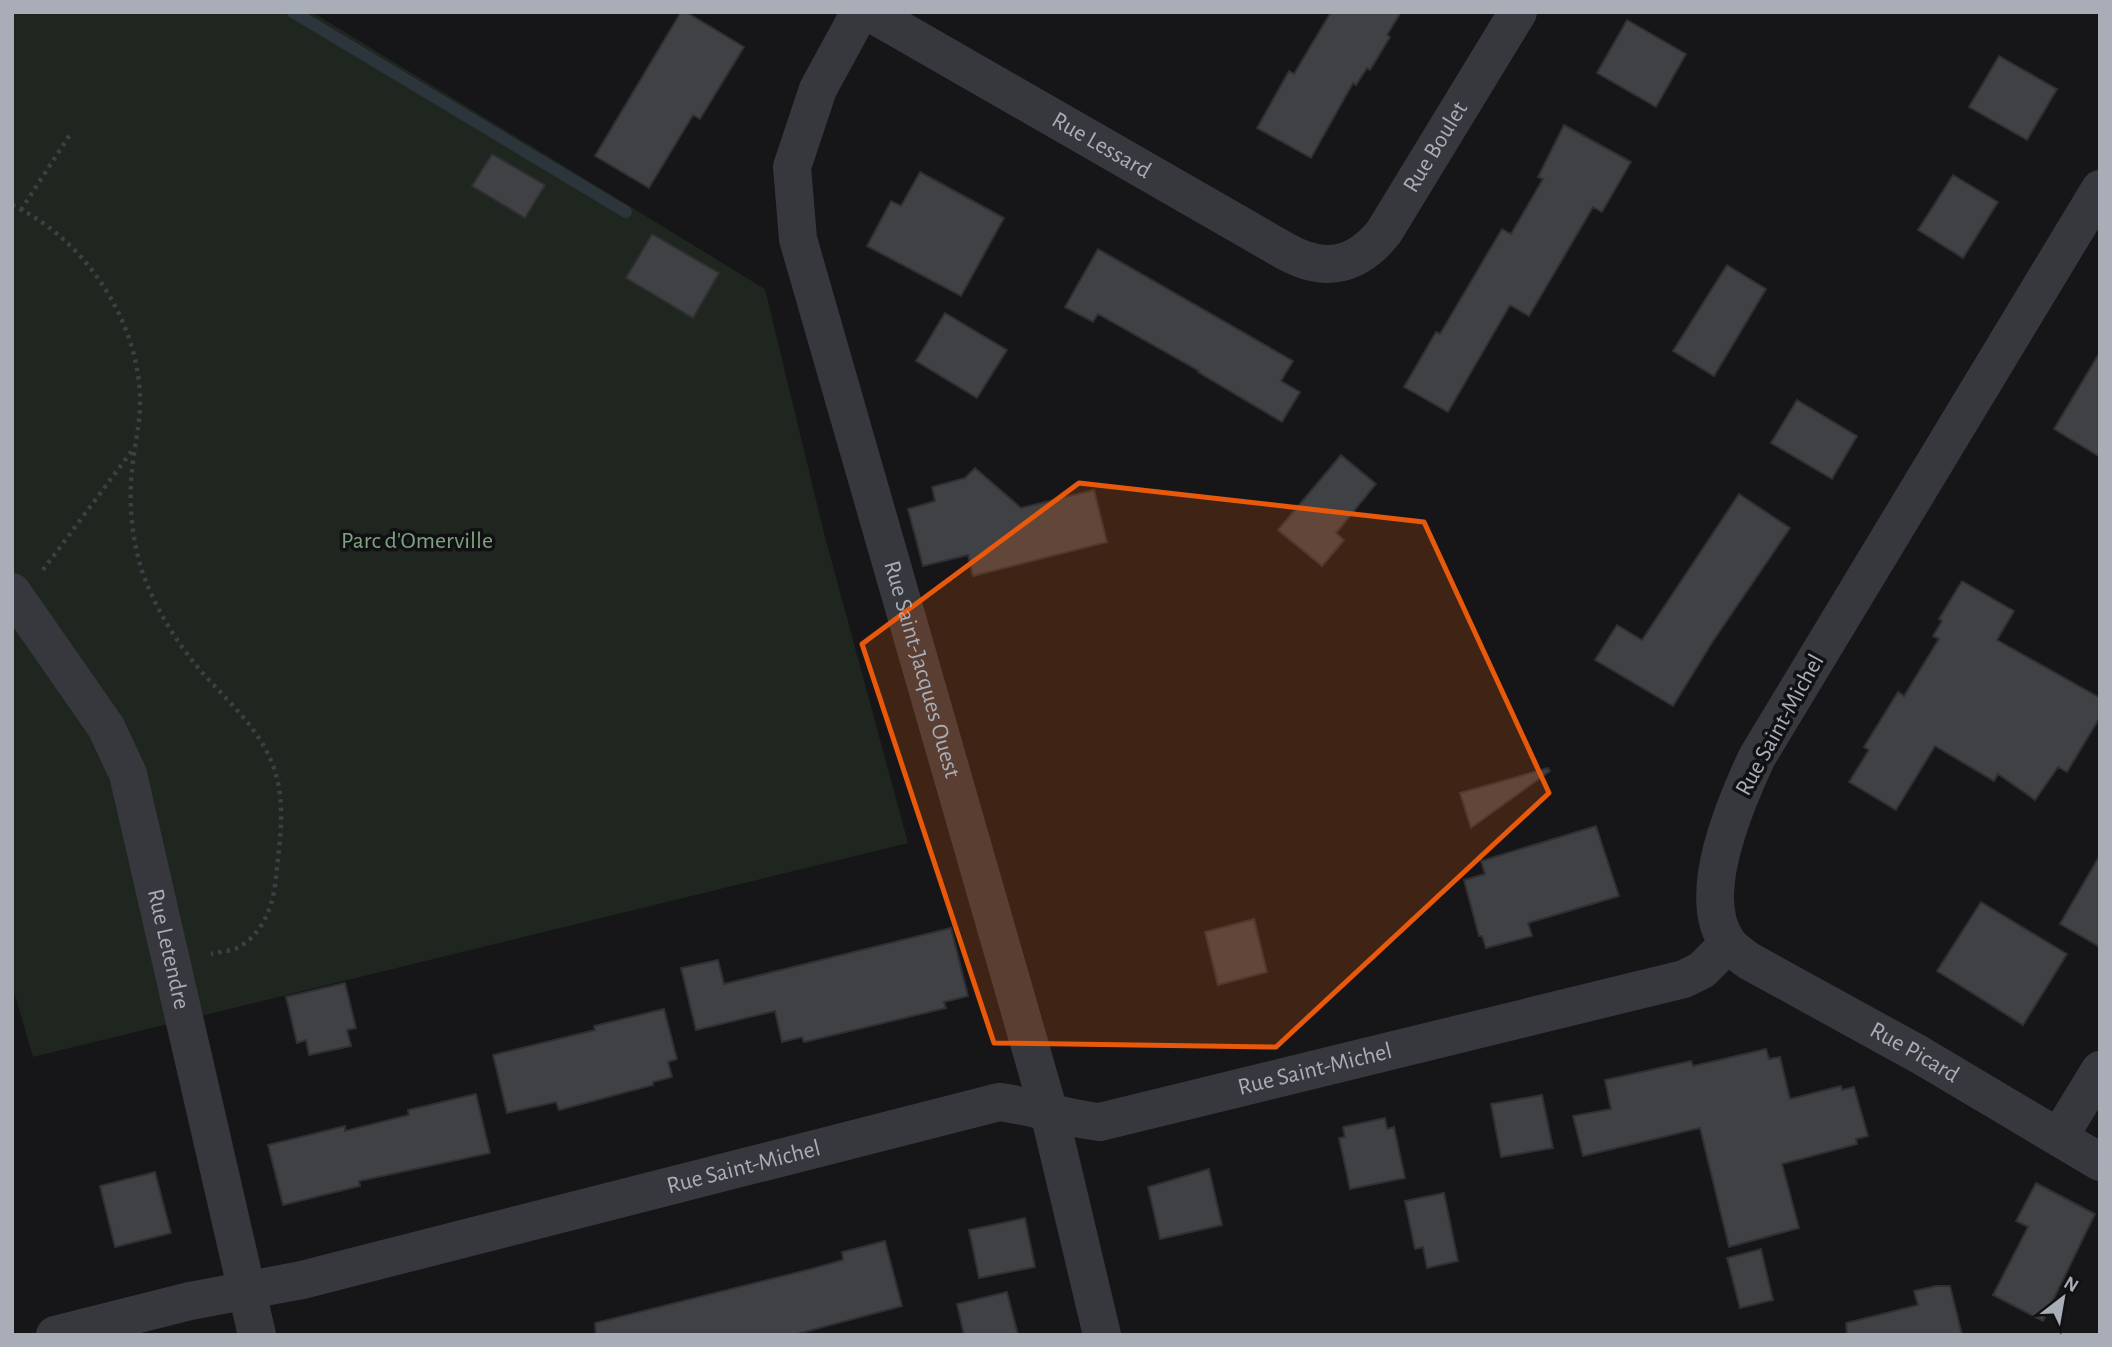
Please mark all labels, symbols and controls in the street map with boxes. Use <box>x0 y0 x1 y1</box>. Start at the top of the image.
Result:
street label: Rue Boulet <box>1399 97 1472 197</box>
street label: Rue Lessard <box>1048 108 1155 183</box>
park label: Parc d'Omerville <box>341 529 493 553</box>
street label: Rue Saint-Jacques Ouest <box>879 558 964 781</box>
street label: Rue Saint-Michel <box>1731 650 1829 800</box>
street label: Rue Letendre <box>143 886 194 1012</box>
street label: Rue Picard <box>1866 1018 1963 1087</box>
street label: Rue Saint-Michel <box>1236 1039 1395 1100</box>
street label: Rue Saint-Michel <box>664 1136 823 1198</box>
north arrow <box>2028 1263 2098 1333</box>
text: N <box>2060 1273 2082 1296</box>

